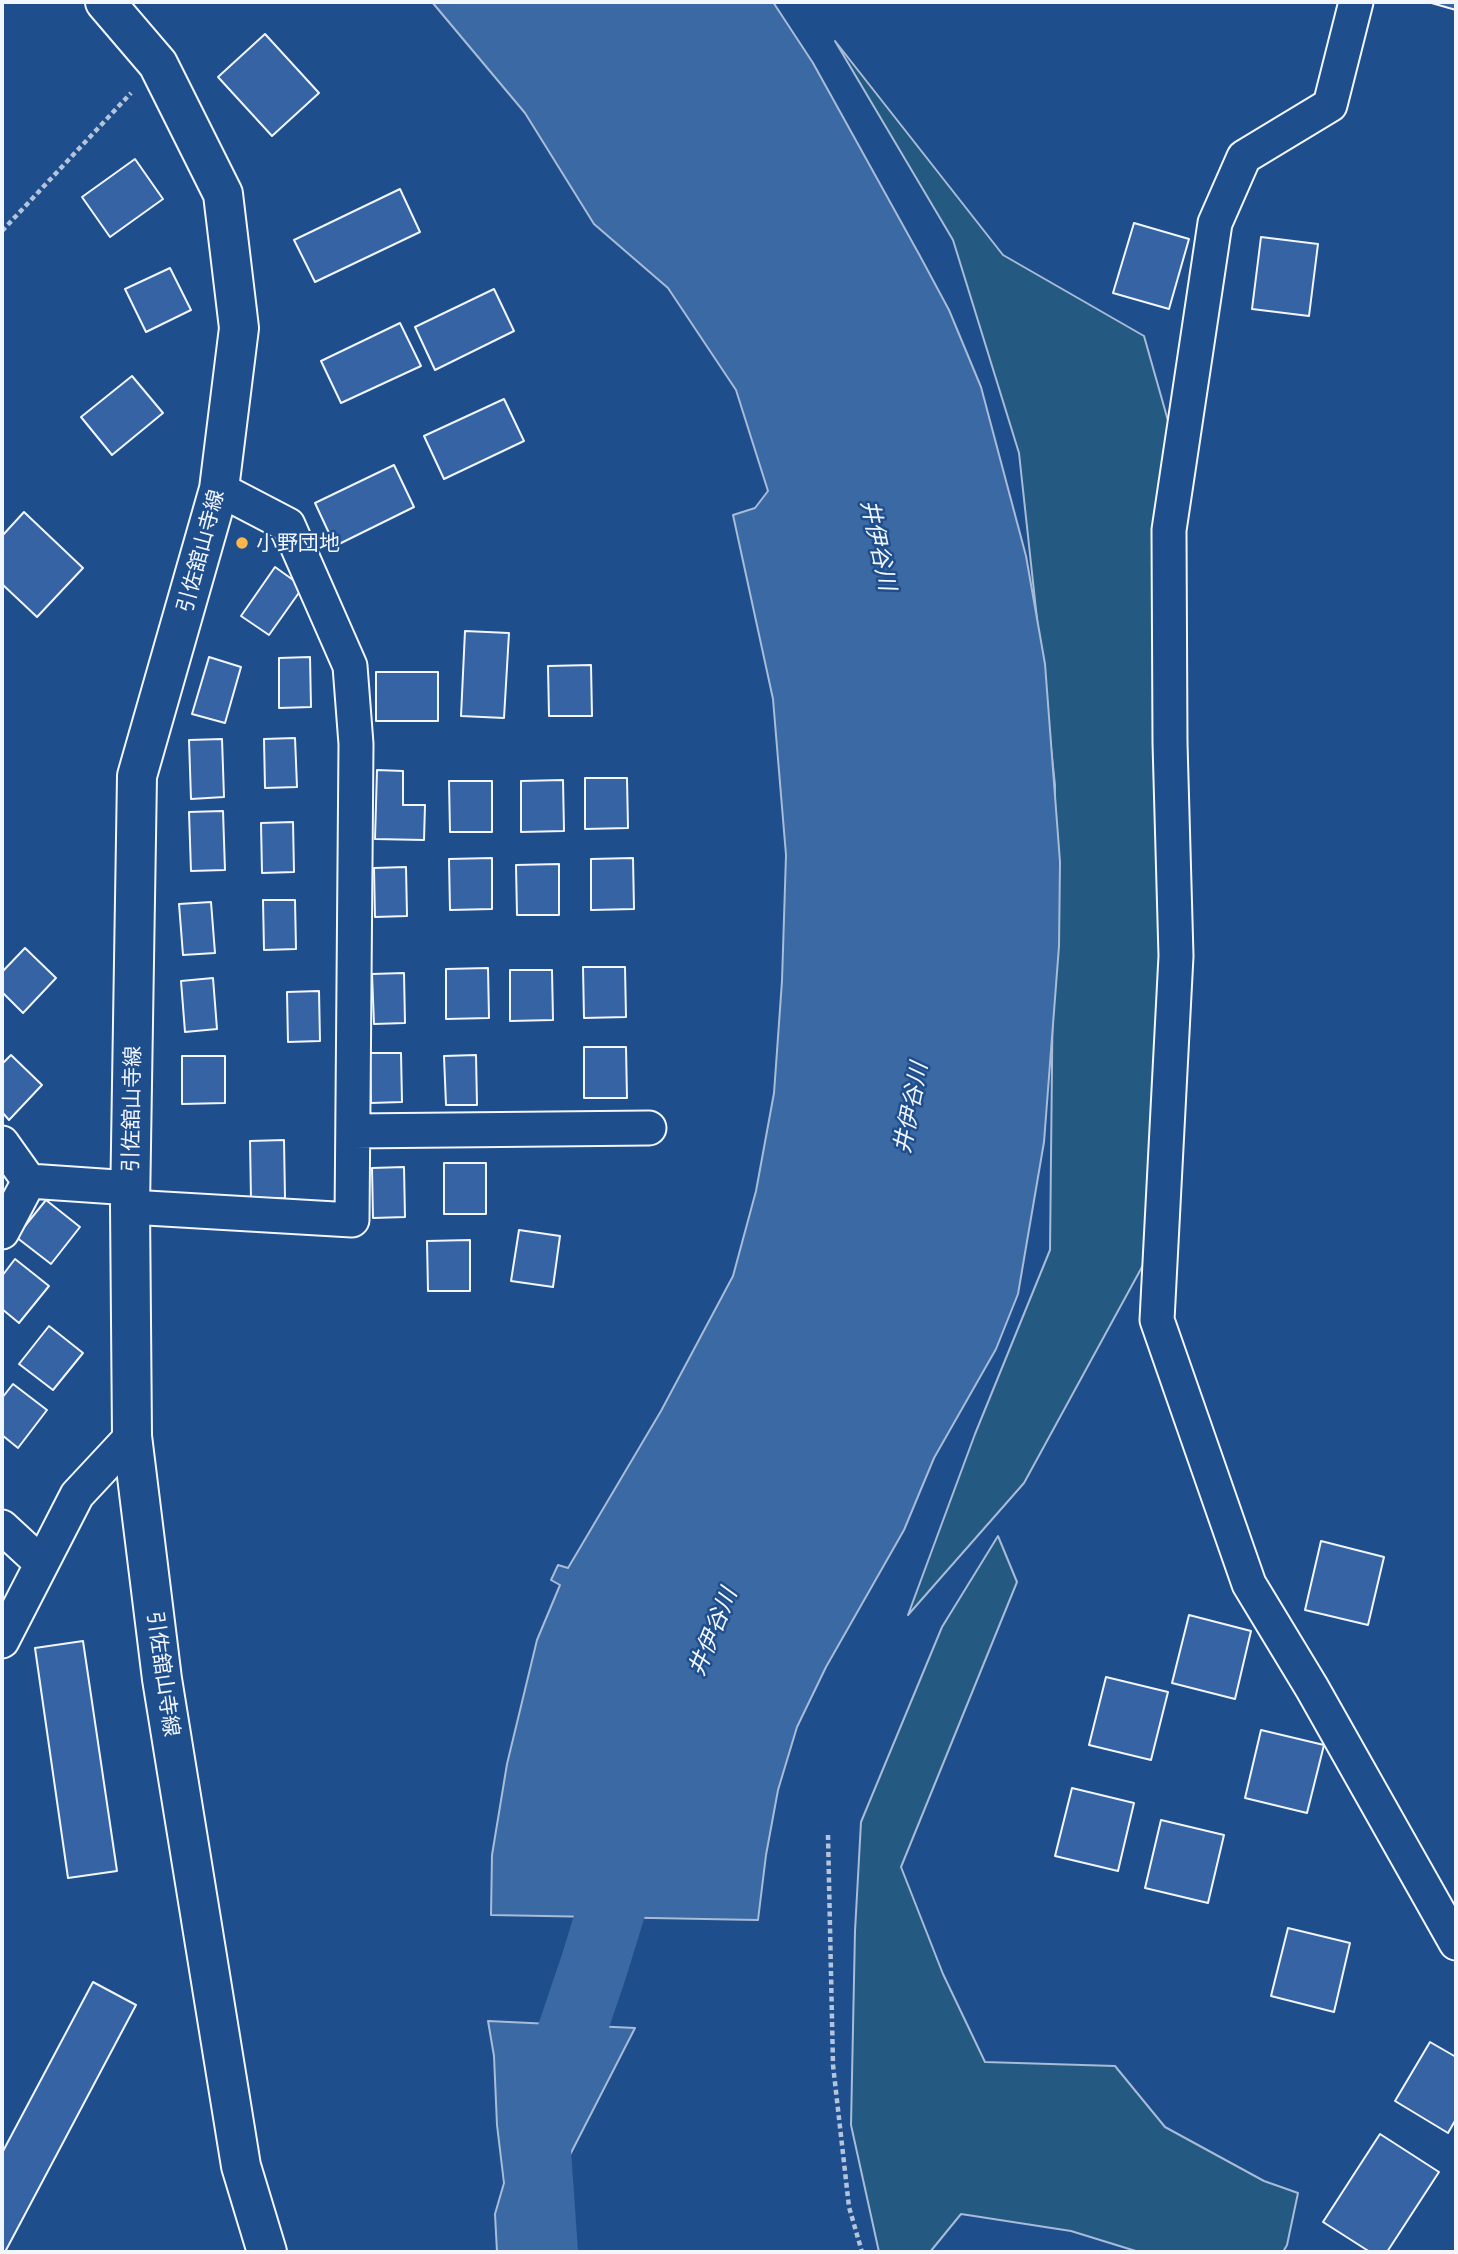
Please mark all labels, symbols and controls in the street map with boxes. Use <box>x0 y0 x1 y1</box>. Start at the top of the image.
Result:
street label: 引佐舘山寺線 <box>173 487 229 615</box>
water label: 井伊谷川 <box>855 497 901 593</box>
place label: 小野団地 <box>256 530 340 556</box>
marker: 小野団地 <box>234 535 250 551</box>
street label: 引佐舘山寺線 <box>118 1046 146 1172</box>
water label: 井伊谷川 <box>889 1060 933 1156</box>
water label: 井伊谷川 <box>683 1584 743 1680</box>
street label: 引佐舘山寺線 <box>142 1610 184 1738</box>

